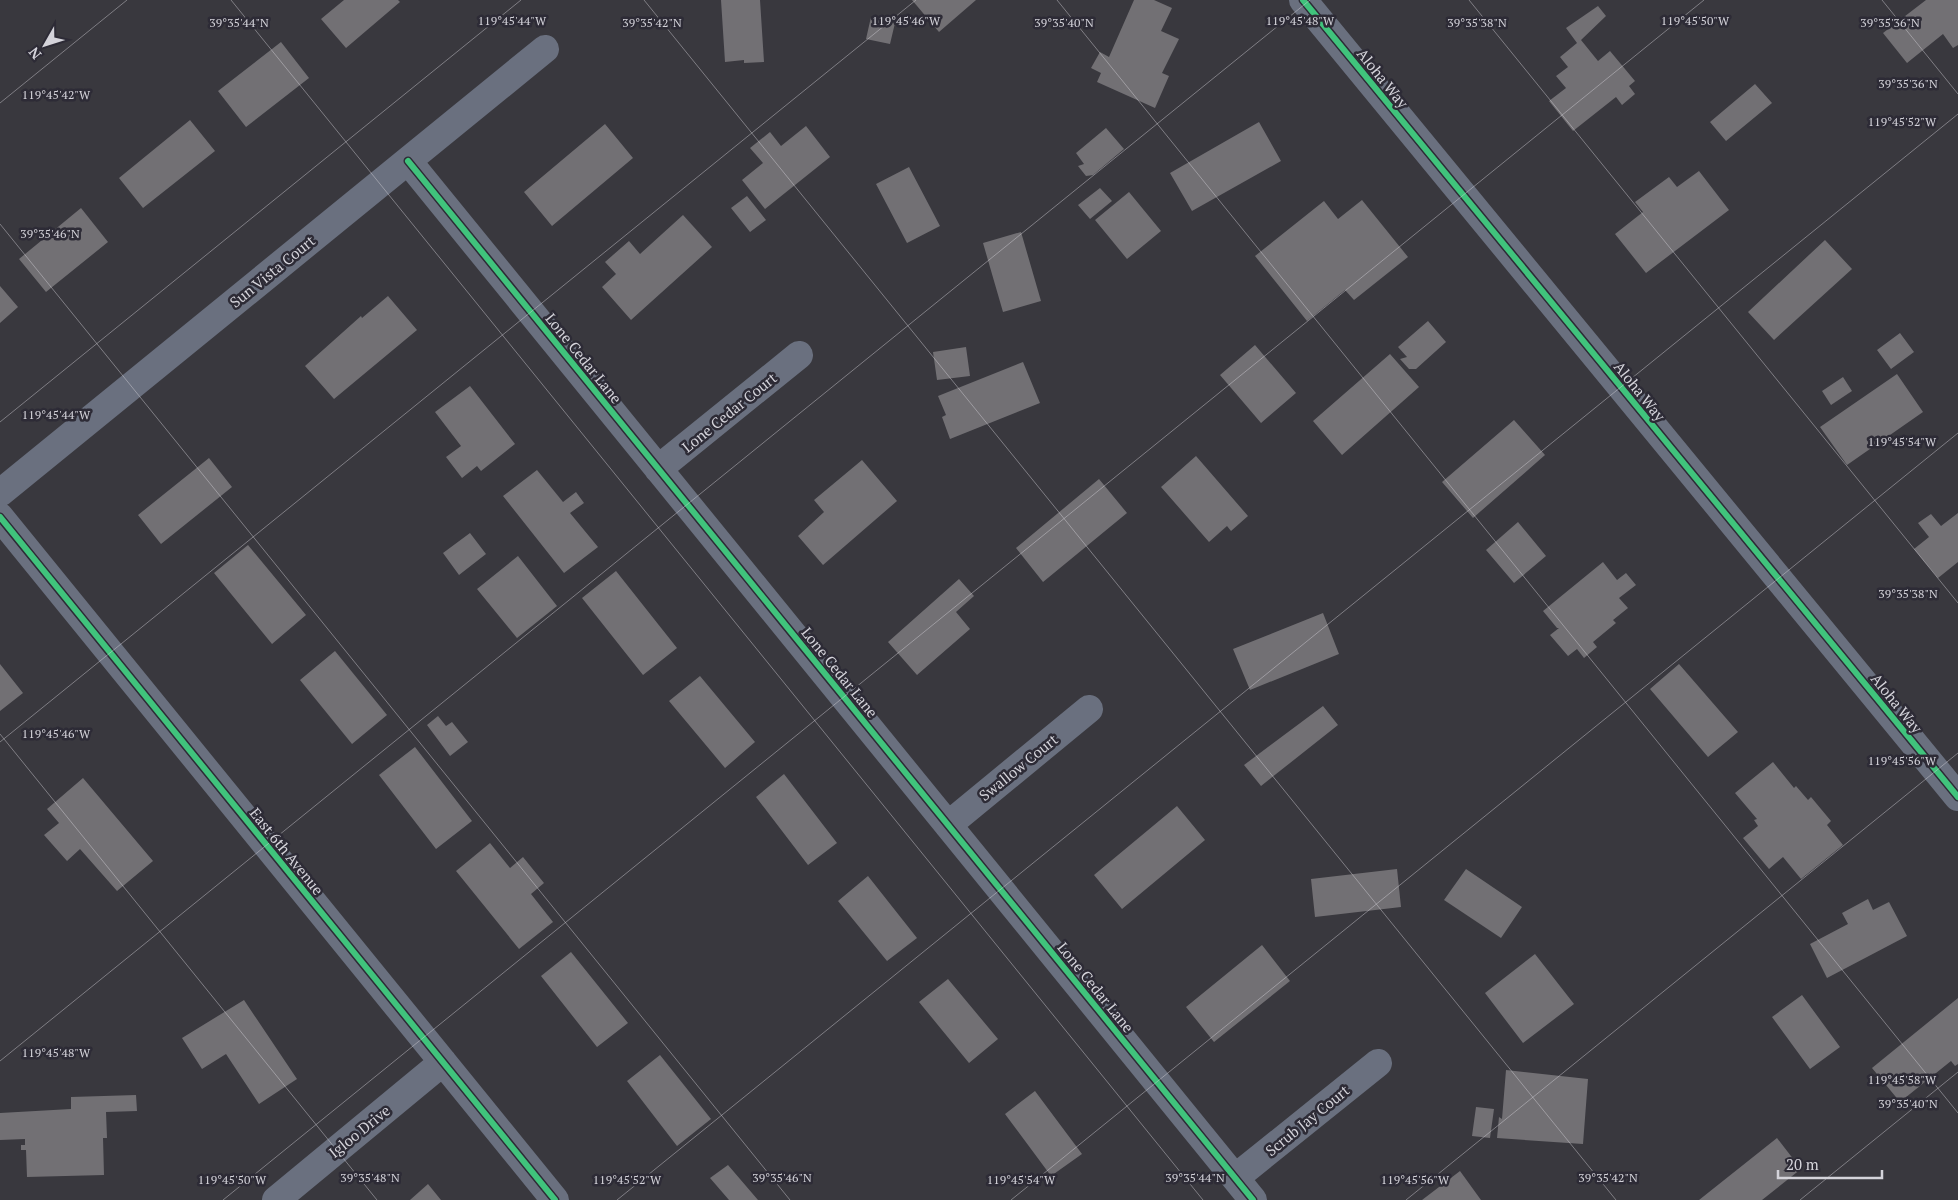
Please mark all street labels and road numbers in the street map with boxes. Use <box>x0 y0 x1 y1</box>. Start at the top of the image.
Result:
street label: Aloha Way <box>1353 44 1413 112</box>
street label: Sun Vista Court <box>225 230 319 312</box>
street label: Lone Cedar Lane <box>541 309 627 407</box>
street label: Aloha Way <box>1610 357 1670 425</box>
street label: Lone Cedar Court <box>678 367 781 456</box>
street label: Lone Cedar Lane <box>797 623 883 721</box>
street label: Aloha Way <box>1867 669 1927 737</box>
street label: Swallow Court <box>974 729 1062 805</box>
street label: East 6th Avenue <box>246 803 328 899</box>
street label: Lone Cedar Lane <box>1053 938 1139 1036</box>
street label: Scrub Jay Court <box>1261 1080 1354 1160</box>
street label: Igloo Drive <box>324 1100 394 1162</box>

